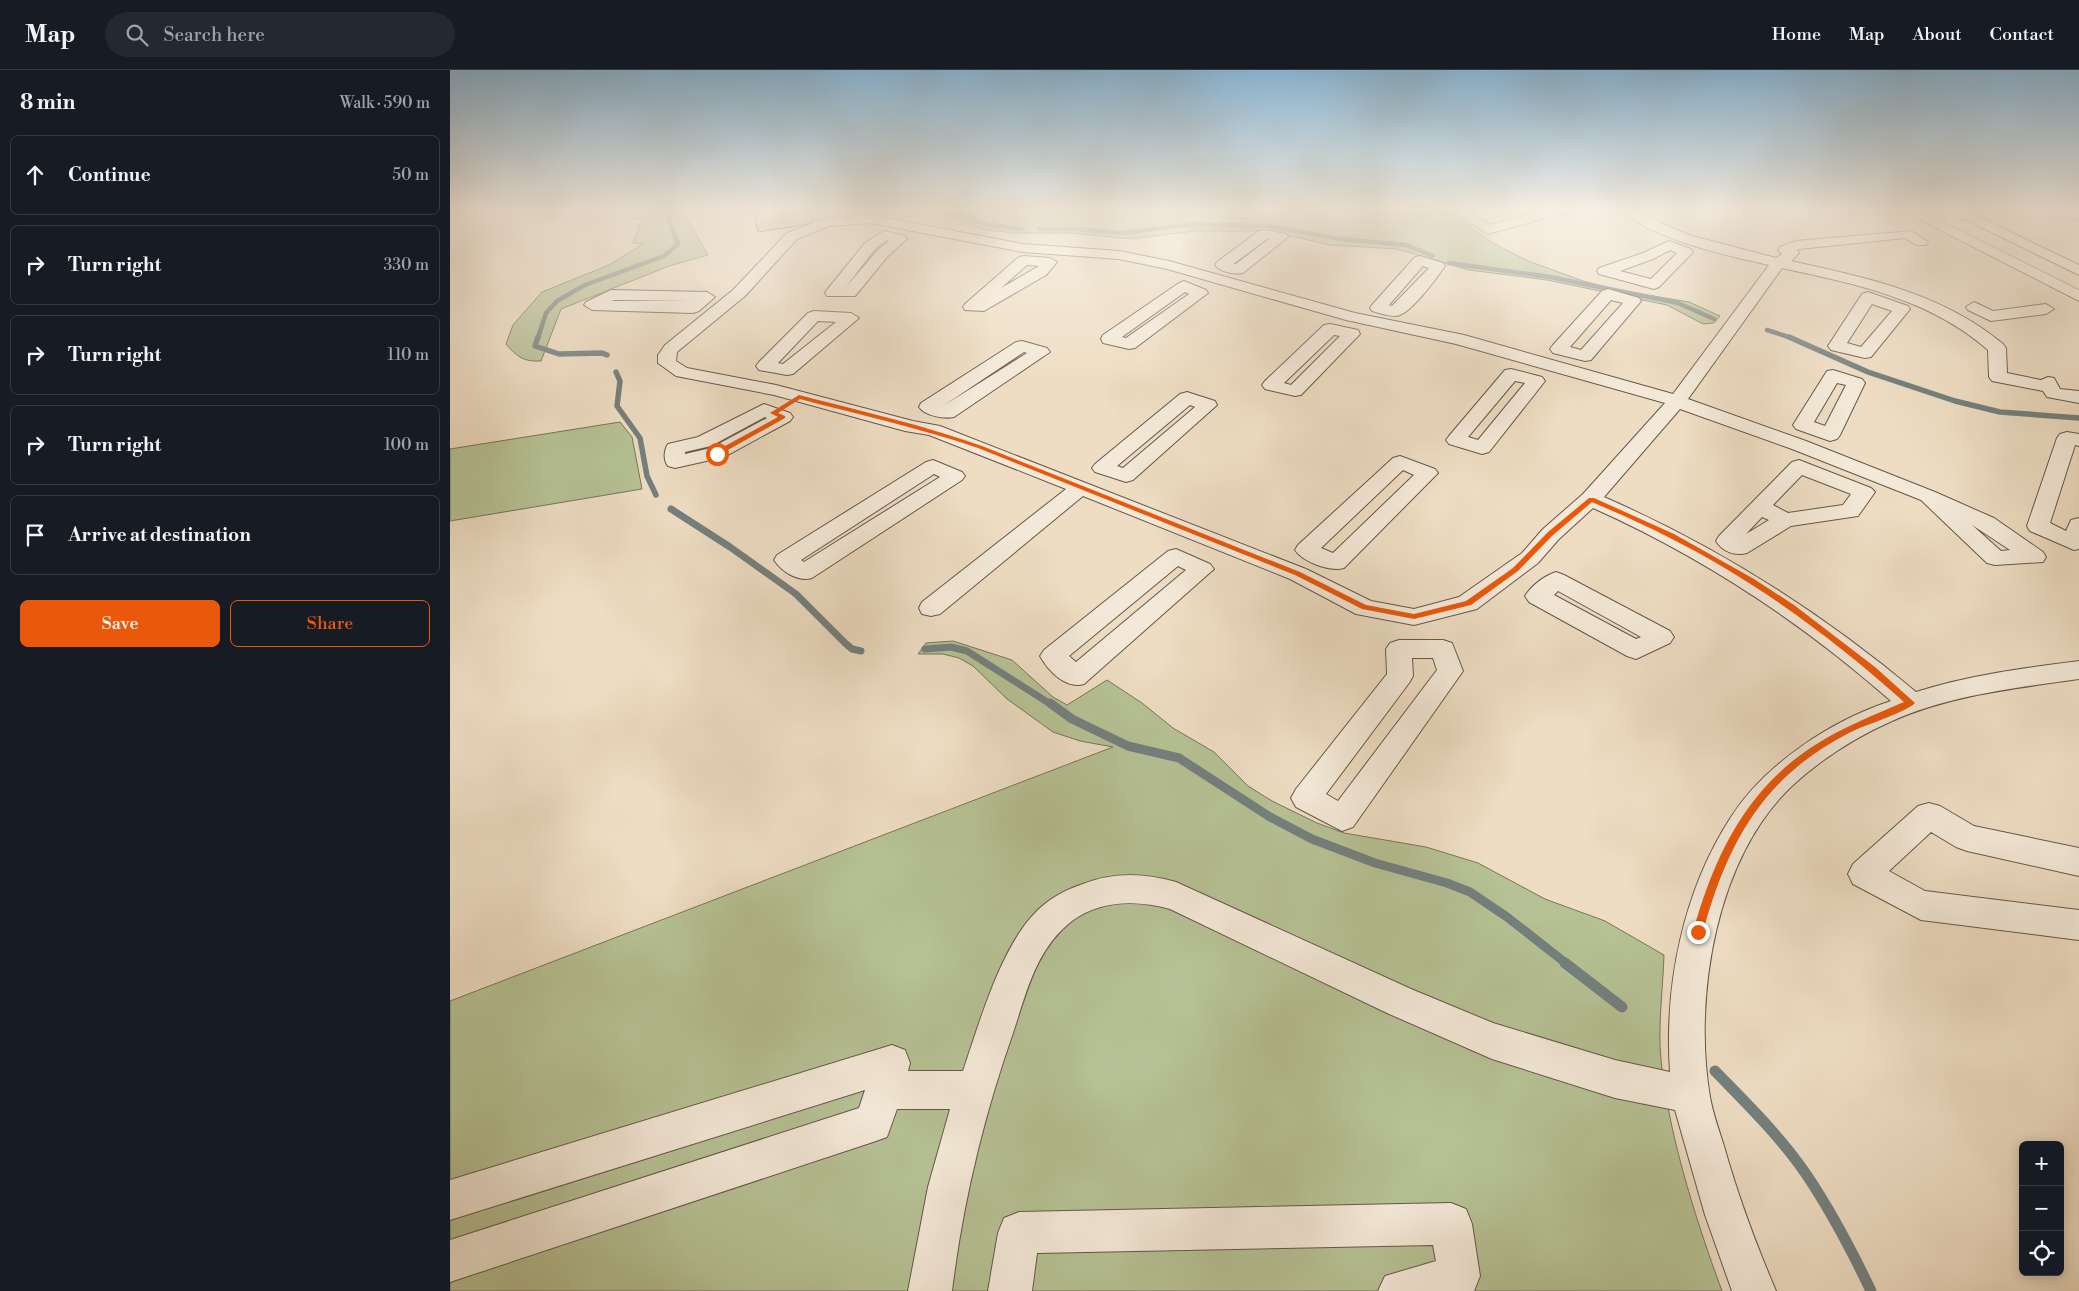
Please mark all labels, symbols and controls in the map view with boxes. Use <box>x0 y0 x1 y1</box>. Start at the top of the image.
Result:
search box <box>105 12 455 57</box>
text: Map <box>25 20 75 50</box>
icon: search <box>123 21 151 49</box>
text: Search here <box>163 23 265 47</box>
text: Home <box>1772 23 1821 46</box>
text: Map <box>1849 23 1885 46</box>
text: About <box>1913 23 1962 46</box>
text: Contact <box>1990 23 2054 46</box>
text: 8 min <box>20 90 75 116</box>
text: Walk · 590 m <box>340 93 430 113</box>
icon: ahead <box>21 161 49 189</box>
text: Continue <box>68 163 151 187</box>
text: 50 m <box>392 165 429 185</box>
icon: right <box>21 251 49 279</box>
text: Turn right <box>68 253 161 277</box>
text: 330 m <box>383 255 429 275</box>
icon: right <box>21 341 49 369</box>
text: Turn right <box>68 343 161 367</box>
text: 110 m <box>387 345 429 365</box>
icon: right <box>21 431 49 459</box>
text: Turn right <box>68 433 161 457</box>
text: 100 m <box>384 435 429 455</box>
route start <box>706 443 729 466</box>
icon: arrive <box>21 521 49 549</box>
text: Arrive at destination <box>68 523 251 547</box>
button: Save <box>20 600 220 647</box>
button: Share <box>230 600 430 647</box>
route end <box>1687 921 1710 944</box>
map controls <box>2019 1141 2064 1276</box>
button: + <box>2019 1141 2064 1186</box>
button: − <box>2019 1186 2064 1231</box>
button: locate <box>2019 1231 2064 1276</box>

